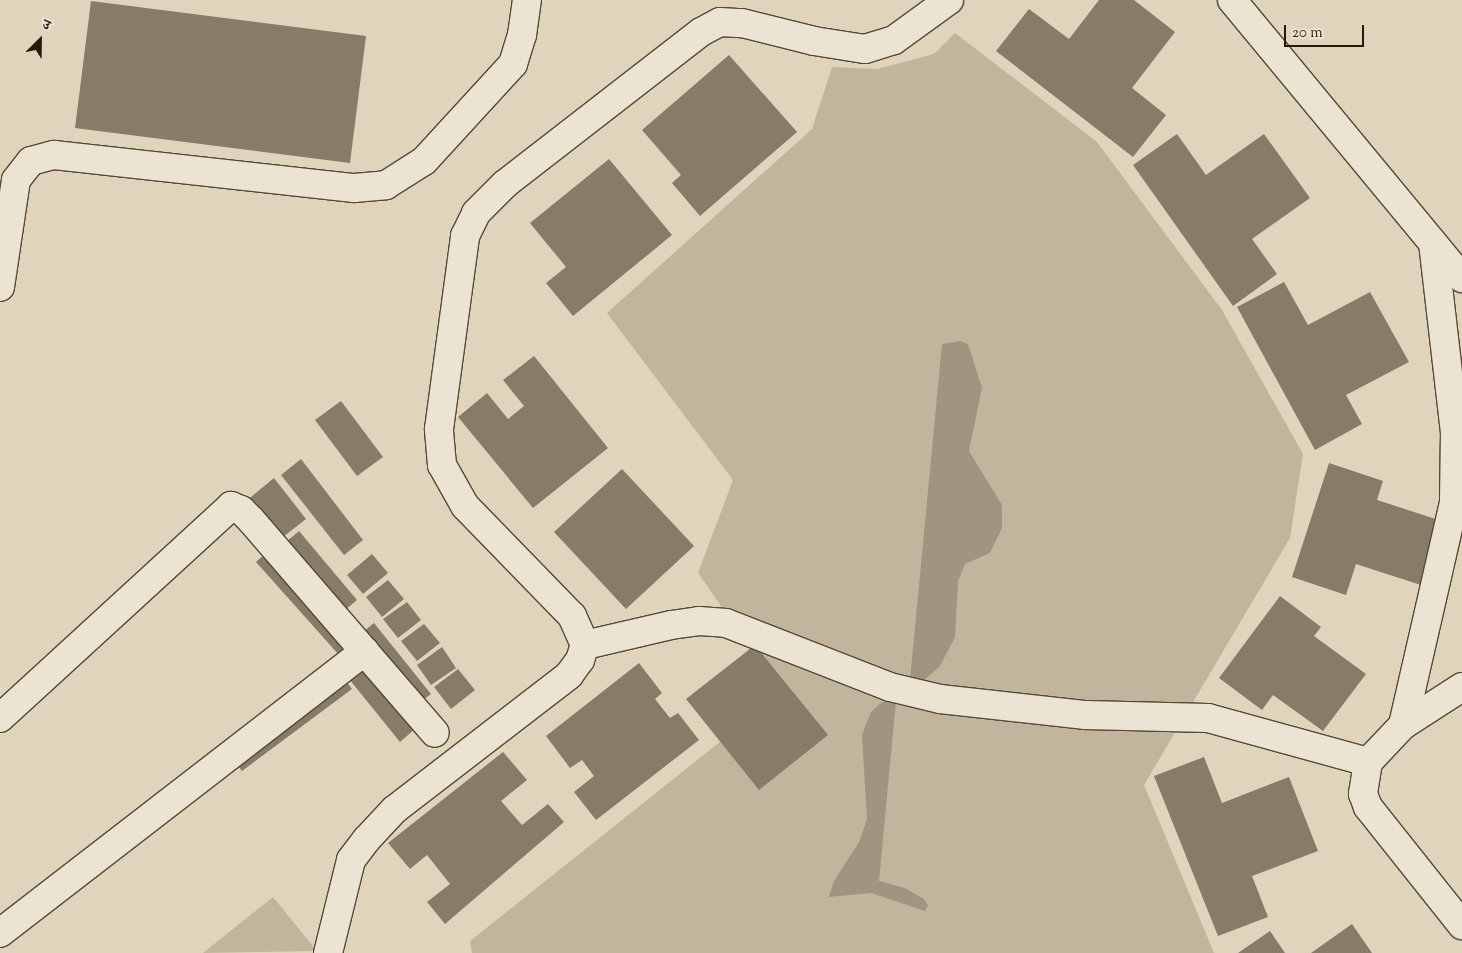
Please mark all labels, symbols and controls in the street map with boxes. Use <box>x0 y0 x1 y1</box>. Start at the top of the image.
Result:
north arrow <box>15 15 65 65</box>
scale bar <box>1287 15 1367 47</box>
text: उ <box>39 16 53 37</box>
text: 20 m <box>1292 23 1323 44</box>

